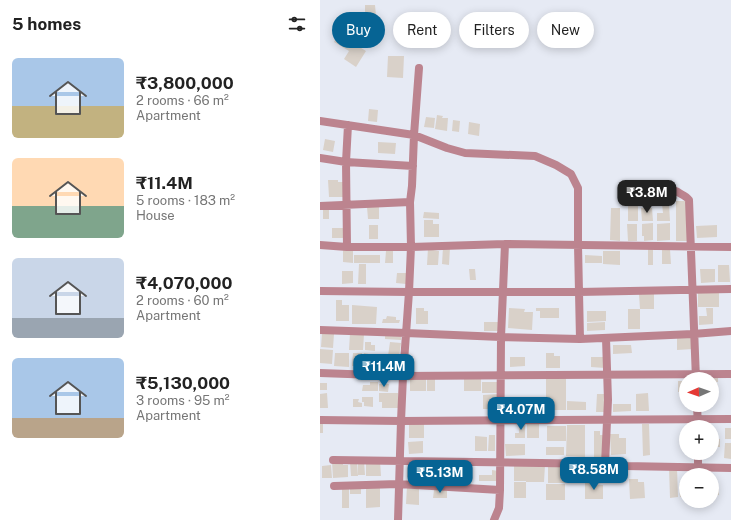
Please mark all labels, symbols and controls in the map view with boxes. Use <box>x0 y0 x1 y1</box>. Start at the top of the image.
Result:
chip: Buy <box>332 12 385 48</box>
chip: Rent <box>393 12 451 48</box>
chip: Filters <box>459 12 529 48</box>
chip: New <box>537 12 594 48</box>
icon: filters <box>286 13 308 35</box>
text: 5 homes <box>12 14 81 34</box>
text: ₹3,800,000 <box>136 73 234 93</box>
icon: home <box>44 74 92 122</box>
text: 2 rooms · 66 m² <box>136 93 229 108</box>
text: Apartment <box>136 108 201 123</box>
text: ₹11.4M <box>136 173 193 193</box>
icon: home <box>44 174 92 222</box>
pin: ₹3.8M <box>619 180 675 214</box>
text: ₹3.8M <box>626 185 668 200</box>
text: 5 rooms · 183 m² <box>136 193 235 208</box>
text: House <box>136 208 175 223</box>
text: ₹4,070,000 <box>136 273 232 293</box>
icon: home <box>44 274 92 322</box>
text: 2 rooms · 60 m² <box>136 293 229 308</box>
text: Apartment <box>136 308 201 323</box>
pin: ₹11.4M <box>351 354 417 388</box>
text: ₹11.4M <box>362 359 406 374</box>
north arrow <box>679 372 719 412</box>
map controls <box>679 372 719 508</box>
text: ₹5,130,000 <box>136 373 230 393</box>
icon: home <box>44 374 92 422</box>
text: 3 rooms · 95 m² <box>136 393 230 408</box>
pin: ₹4.07M <box>488 397 554 431</box>
text: ₹4.07M <box>497 402 545 417</box>
text: Apartment <box>136 408 201 423</box>
button: + <box>679 420 719 460</box>
pin: ₹8.58M <box>561 457 627 491</box>
pin: ₹5.13M <box>407 460 473 494</box>
text: ₹8.58M <box>569 462 619 477</box>
text: ₹5.13M <box>417 465 463 480</box>
button: − <box>679 468 719 508</box>

